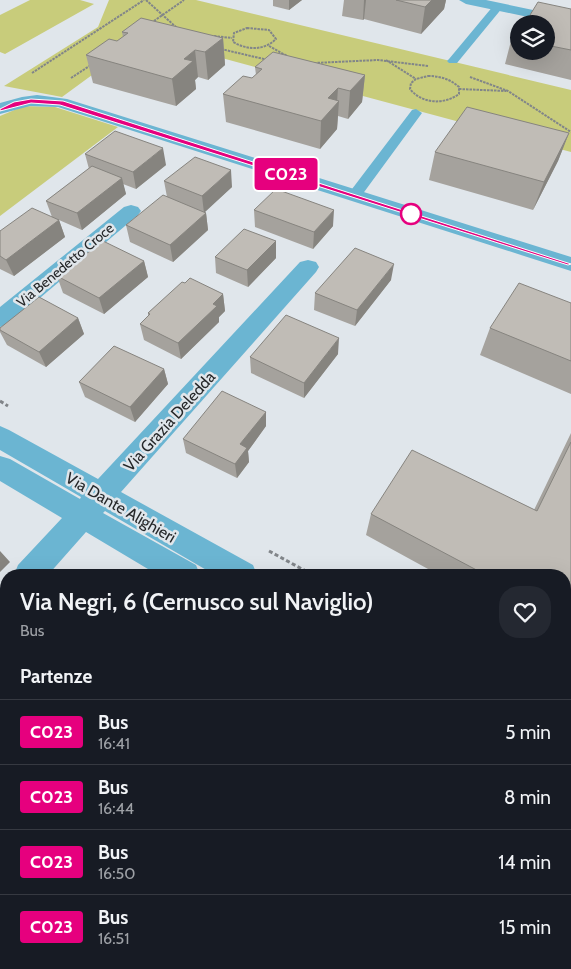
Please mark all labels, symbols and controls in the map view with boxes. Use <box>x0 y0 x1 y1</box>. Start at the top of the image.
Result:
map controls <box>510 15 555 60</box>
button: layers <box>510 15 555 60</box>
line badge: C023 <box>251 158 321 190</box>
text: C023 <box>265 163 307 185</box>
unlabelled marker <box>400 203 422 225</box>
street label: Via Benedetto Croce <box>13 219 117 311</box>
street label: Via Grazia Deledda <box>120 367 219 475</box>
street label: Via Dante Alighieri <box>62 468 179 547</box>
button: heart <box>499 586 551 638</box>
text: Via Negri, 6 (Cernusco sul Naviglio) <box>20 587 374 616</box>
text: Bus <box>20 621 44 640</box>
text: Partenze <box>20 665 92 688</box>
text: Bus <box>98 711 128 734</box>
text: C023 <box>30 721 73 743</box>
text: 5 min <box>505 721 551 744</box>
text: 16:41 <box>98 734 130 753</box>
text: Bus <box>98 776 128 799</box>
text: C023 <box>30 786 73 808</box>
text: 8 min <box>504 786 551 809</box>
text: 16:44 <box>98 799 134 818</box>
text: Bus <box>98 841 128 864</box>
text: C023 <box>30 851 73 873</box>
text: 14 min <box>498 851 551 874</box>
text: 16:50 <box>98 864 135 883</box>
text: Bus <box>98 906 128 929</box>
text: C023 <box>30 916 73 938</box>
text: 15 min <box>499 916 551 939</box>
text: 16:51 <box>98 929 129 948</box>

